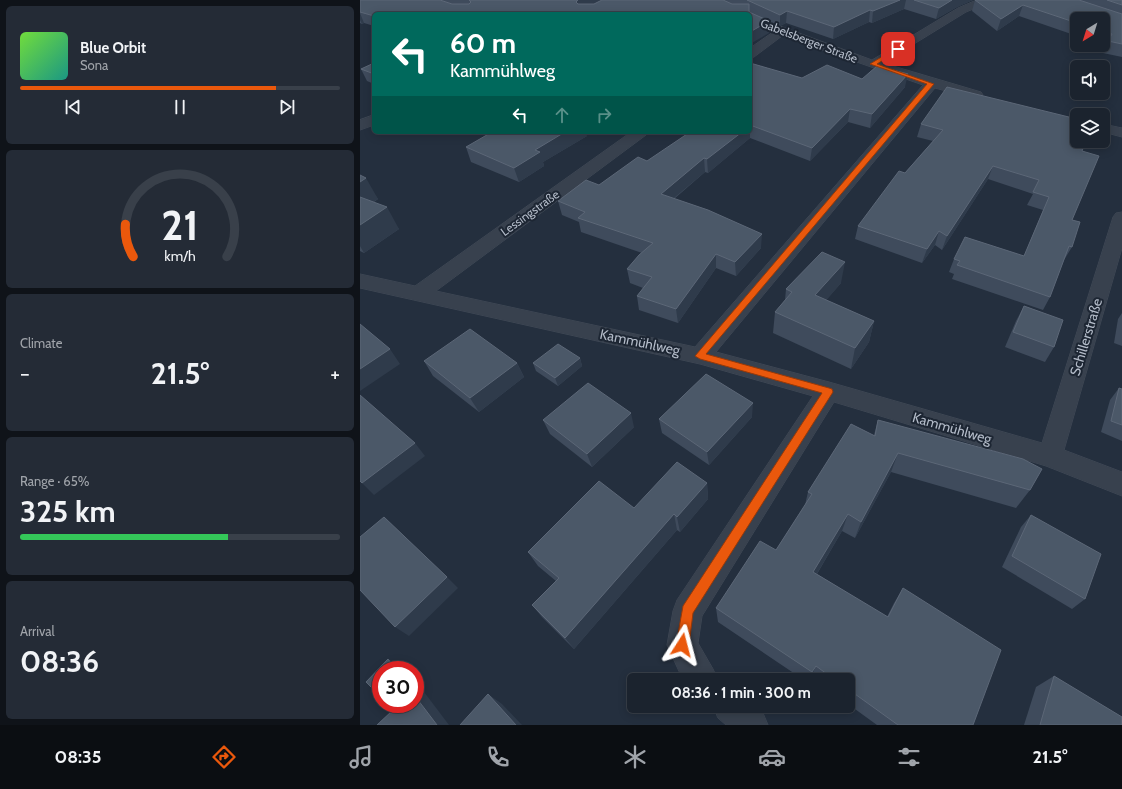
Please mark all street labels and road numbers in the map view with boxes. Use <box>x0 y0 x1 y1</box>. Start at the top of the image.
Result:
street label: Gabelsberger Straße <box>758 15 860 66</box>
street label: Lessingstraße <box>498 186 562 239</box>
street label: Schillerstraße <box>1066 296 1106 378</box>
street label: Kammühlweg <box>598 325 683 359</box>
street label: Kammühlweg <box>910 408 995 448</box>

